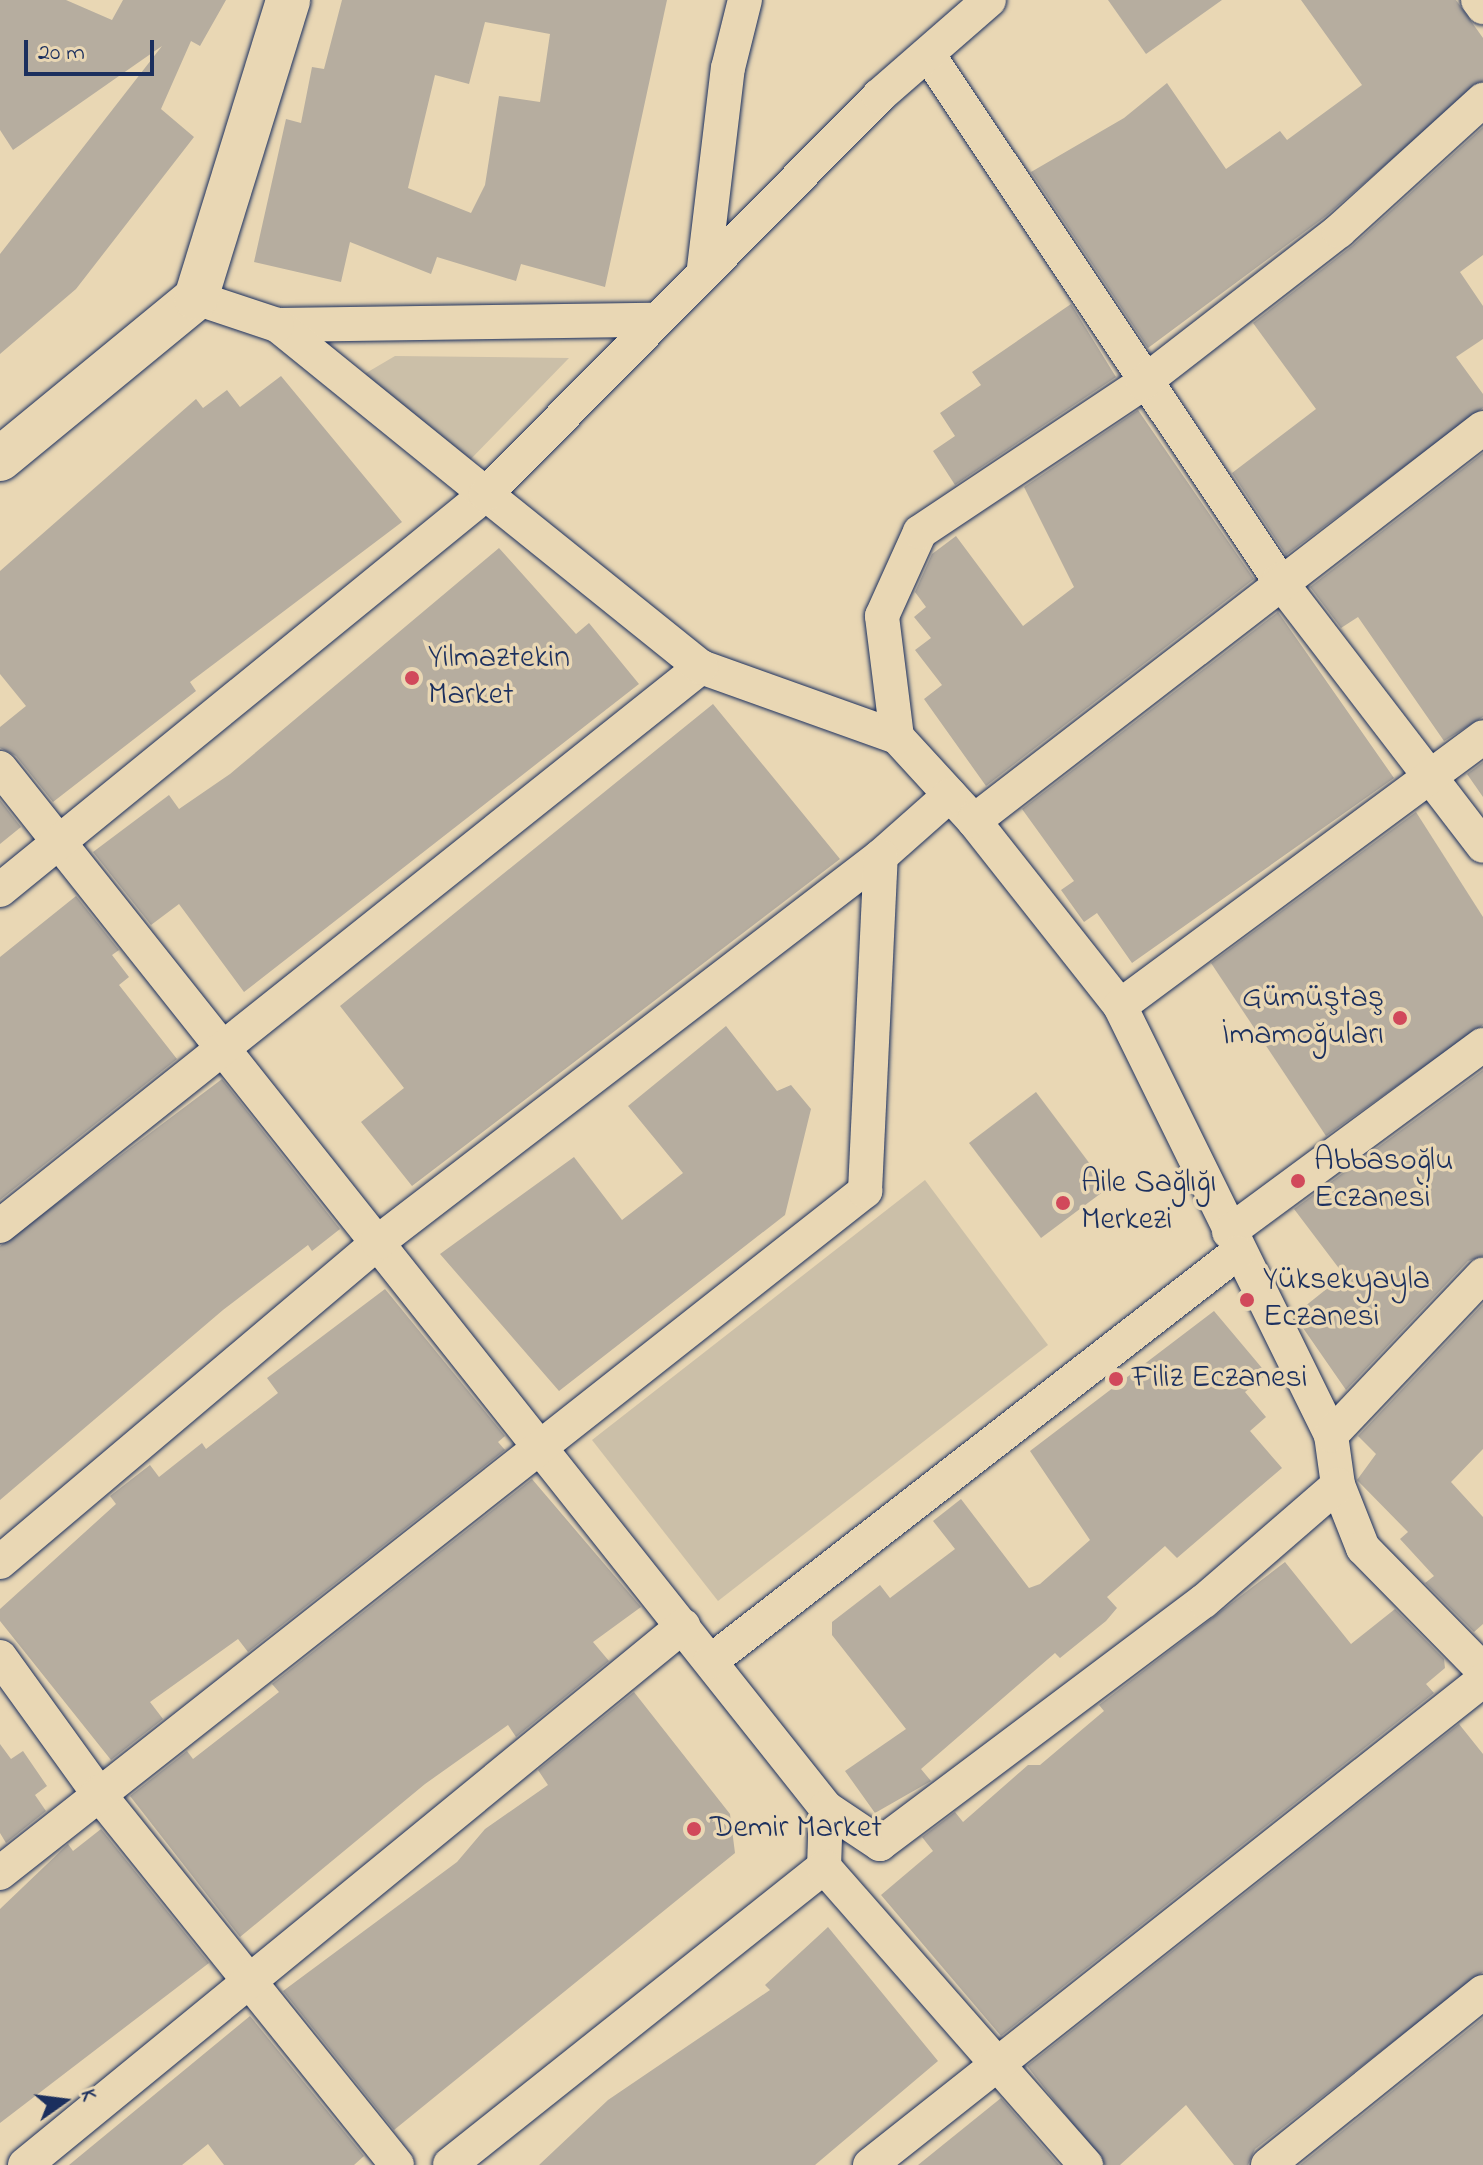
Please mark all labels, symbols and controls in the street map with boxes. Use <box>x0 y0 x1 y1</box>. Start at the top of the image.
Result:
scale bar <box>28 24 158 74</box>
text: 20 m <box>38 36 85 71</box>
place label: Yilmaztekin Market <box>428 641 570 716</box>
marker: Yilmaztekin Market <box>403 669 421 687</box>
place label: Gümüştaş İmamoğuları <box>1222 981 1384 1056</box>
marker: Gümüştaş İmamoğuları <box>1391 1009 1409 1027</box>
place label: Abbasoğlu Eczanesi <box>1314 1144 1453 1219</box>
place label: Aile Sağlığı Merkezi <box>1081 1166 1216 1241</box>
marker: Abbasoğlu Eczanesi <box>1289 1172 1307 1190</box>
marker: Aile Sağlığı Merkezi <box>1052 1192 1074 1214</box>
place label: Yüksekyayla Eczanesi <box>1263 1263 1430 1338</box>
marker: Yüksekyayla Eczanesi <box>1238 1291 1256 1309</box>
place label: Filiz Eczanesi <box>1132 1360 1307 1398</box>
marker: Filiz Eczanesi <box>1107 1370 1125 1388</box>
place label: Demir Market <box>710 1810 882 1848</box>
marker: Demir Market <box>685 1820 703 1838</box>
north arrow <box>24 2061 104 2141</box>
text: K <box>70 2086 104 2104</box>

